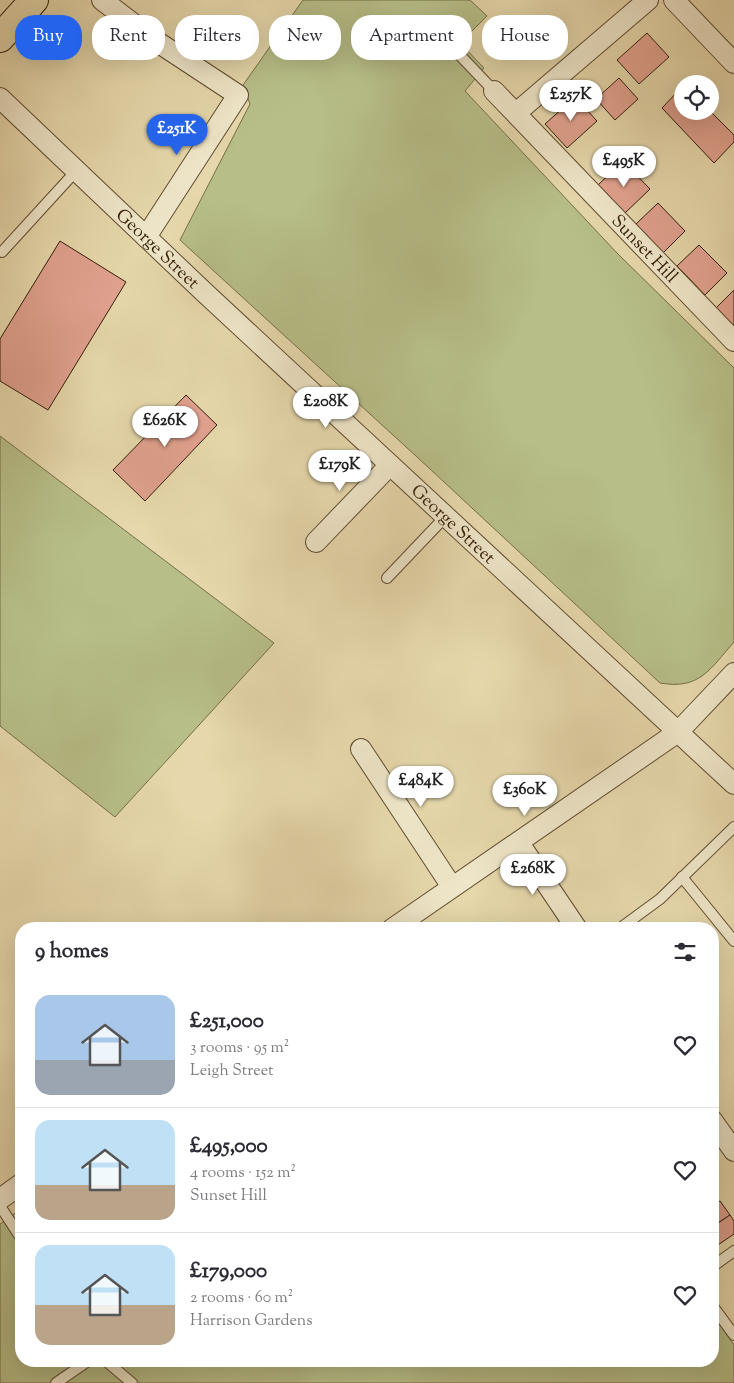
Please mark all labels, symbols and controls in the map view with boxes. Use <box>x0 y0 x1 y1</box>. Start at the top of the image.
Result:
chip: Buy <box>15 15 82 60</box>
chip: Rent <box>92 15 165 60</box>
chip: Filters <box>175 15 259 60</box>
chip: New <box>269 15 341 60</box>
chip: Apartment <box>351 15 472 60</box>
chip: House <box>482 15 568 60</box>
map controls <box>674 75 719 120</box>
button: locate <box>674 75 719 120</box>
pin: £257K <box>536 80 606 122</box>
text: £257K <box>550 84 592 107</box>
pin: £251K <box>142 114 212 156</box>
text: £251K <box>158 118 196 141</box>
pin: £495K <box>589 146 659 188</box>
text: £495K <box>603 150 645 173</box>
street label: George Street <box>109 203 204 296</box>
street label: Sunset Hill <box>604 209 683 290</box>
pin: £208K <box>291 386 361 429</box>
text: £208K <box>304 391 348 414</box>
pin: £626K <box>130 406 200 448</box>
text: £626K <box>143 410 187 433</box>
pin: £179K <box>305 450 375 492</box>
text: £179K <box>319 454 361 477</box>
street label: George Street <box>404 479 500 571</box>
pin: £484K <box>386 766 456 808</box>
text: £484K <box>399 770 443 793</box>
pin: £360K <box>490 774 560 817</box>
text: £360K <box>503 779 547 802</box>
pin: £268K <box>498 854 568 896</box>
text: £268K <box>511 858 555 881</box>
text: 9 homes <box>35 937 108 967</box>
icon: filters <box>671 938 699 966</box>
text: £251,000 <box>190 1007 264 1037</box>
icon: home <box>75 1015 135 1075</box>
icon: heart <box>671 1031 699 1059</box>
text: 3 rooms · 95 m² <box>190 1037 289 1060</box>
text: Leigh Street <box>190 1060 274 1083</box>
text: £495,000 <box>190 1132 268 1162</box>
icon: home <box>75 1140 135 1200</box>
icon: heart <box>671 1156 699 1184</box>
text: 4 rooms · 152 m² <box>190 1162 296 1185</box>
text: Sunset Hill <box>190 1185 267 1208</box>
text: £179,000 <box>190 1257 267 1287</box>
icon: home <box>75 1265 135 1325</box>
icon: heart <box>671 1281 699 1309</box>
text: 2 rooms · 60 m² <box>190 1287 293 1310</box>
text: Harrison Gardens <box>190 1310 313 1333</box>

